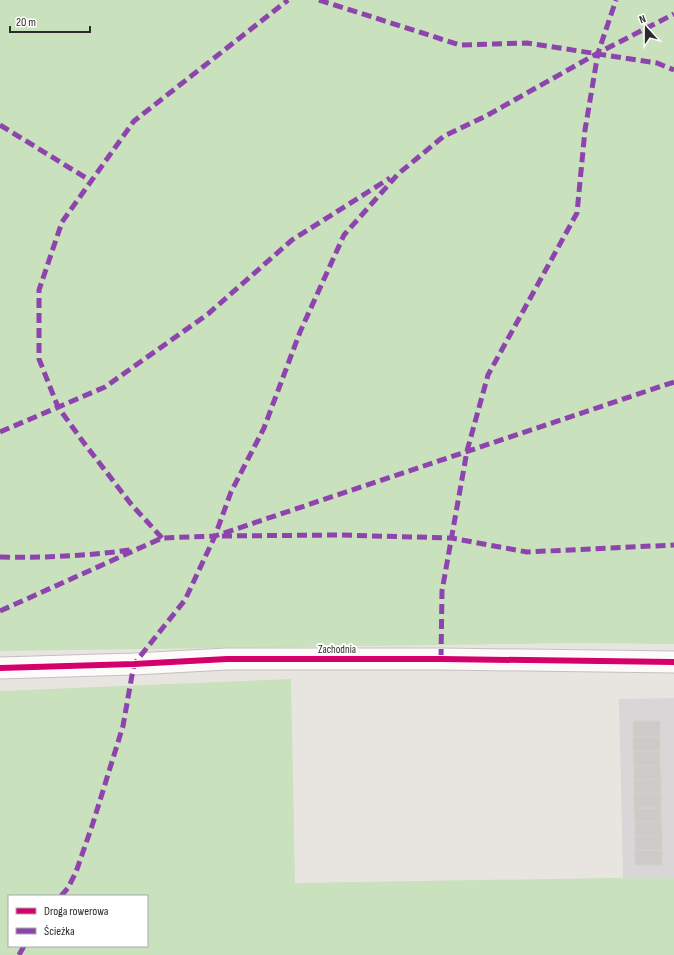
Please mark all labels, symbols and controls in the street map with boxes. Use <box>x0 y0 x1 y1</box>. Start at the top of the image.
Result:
scale bar <box>10 8 90 34</box>
north arrow <box>626 8 666 48</box>
text: N <box>638 12 648 26</box>
text: 20 m <box>16 15 36 30</box>
street label: Zachodnia <box>318 643 356 656</box>
legend <box>8 895 148 947</box>
text: Droga rowerowa <box>44 904 109 919</box>
text: Ścieżka <box>44 924 75 939</box>

